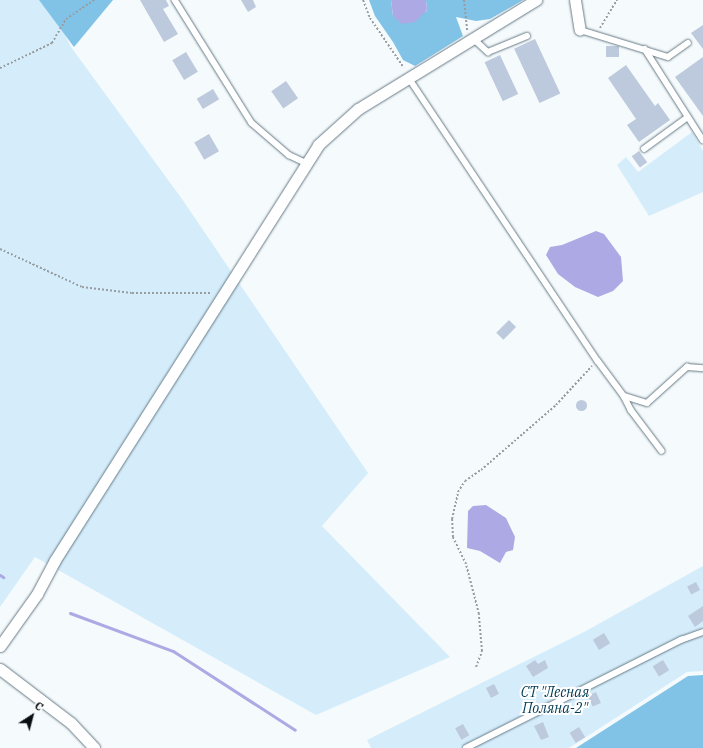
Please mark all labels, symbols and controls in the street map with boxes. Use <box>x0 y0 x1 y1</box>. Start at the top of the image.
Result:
park label: СТ "Лесная Поляна-2" <box>521 684 589 716</box>
north arrow <box>12 696 52 736</box>
text: С <box>32 698 46 714</box>

